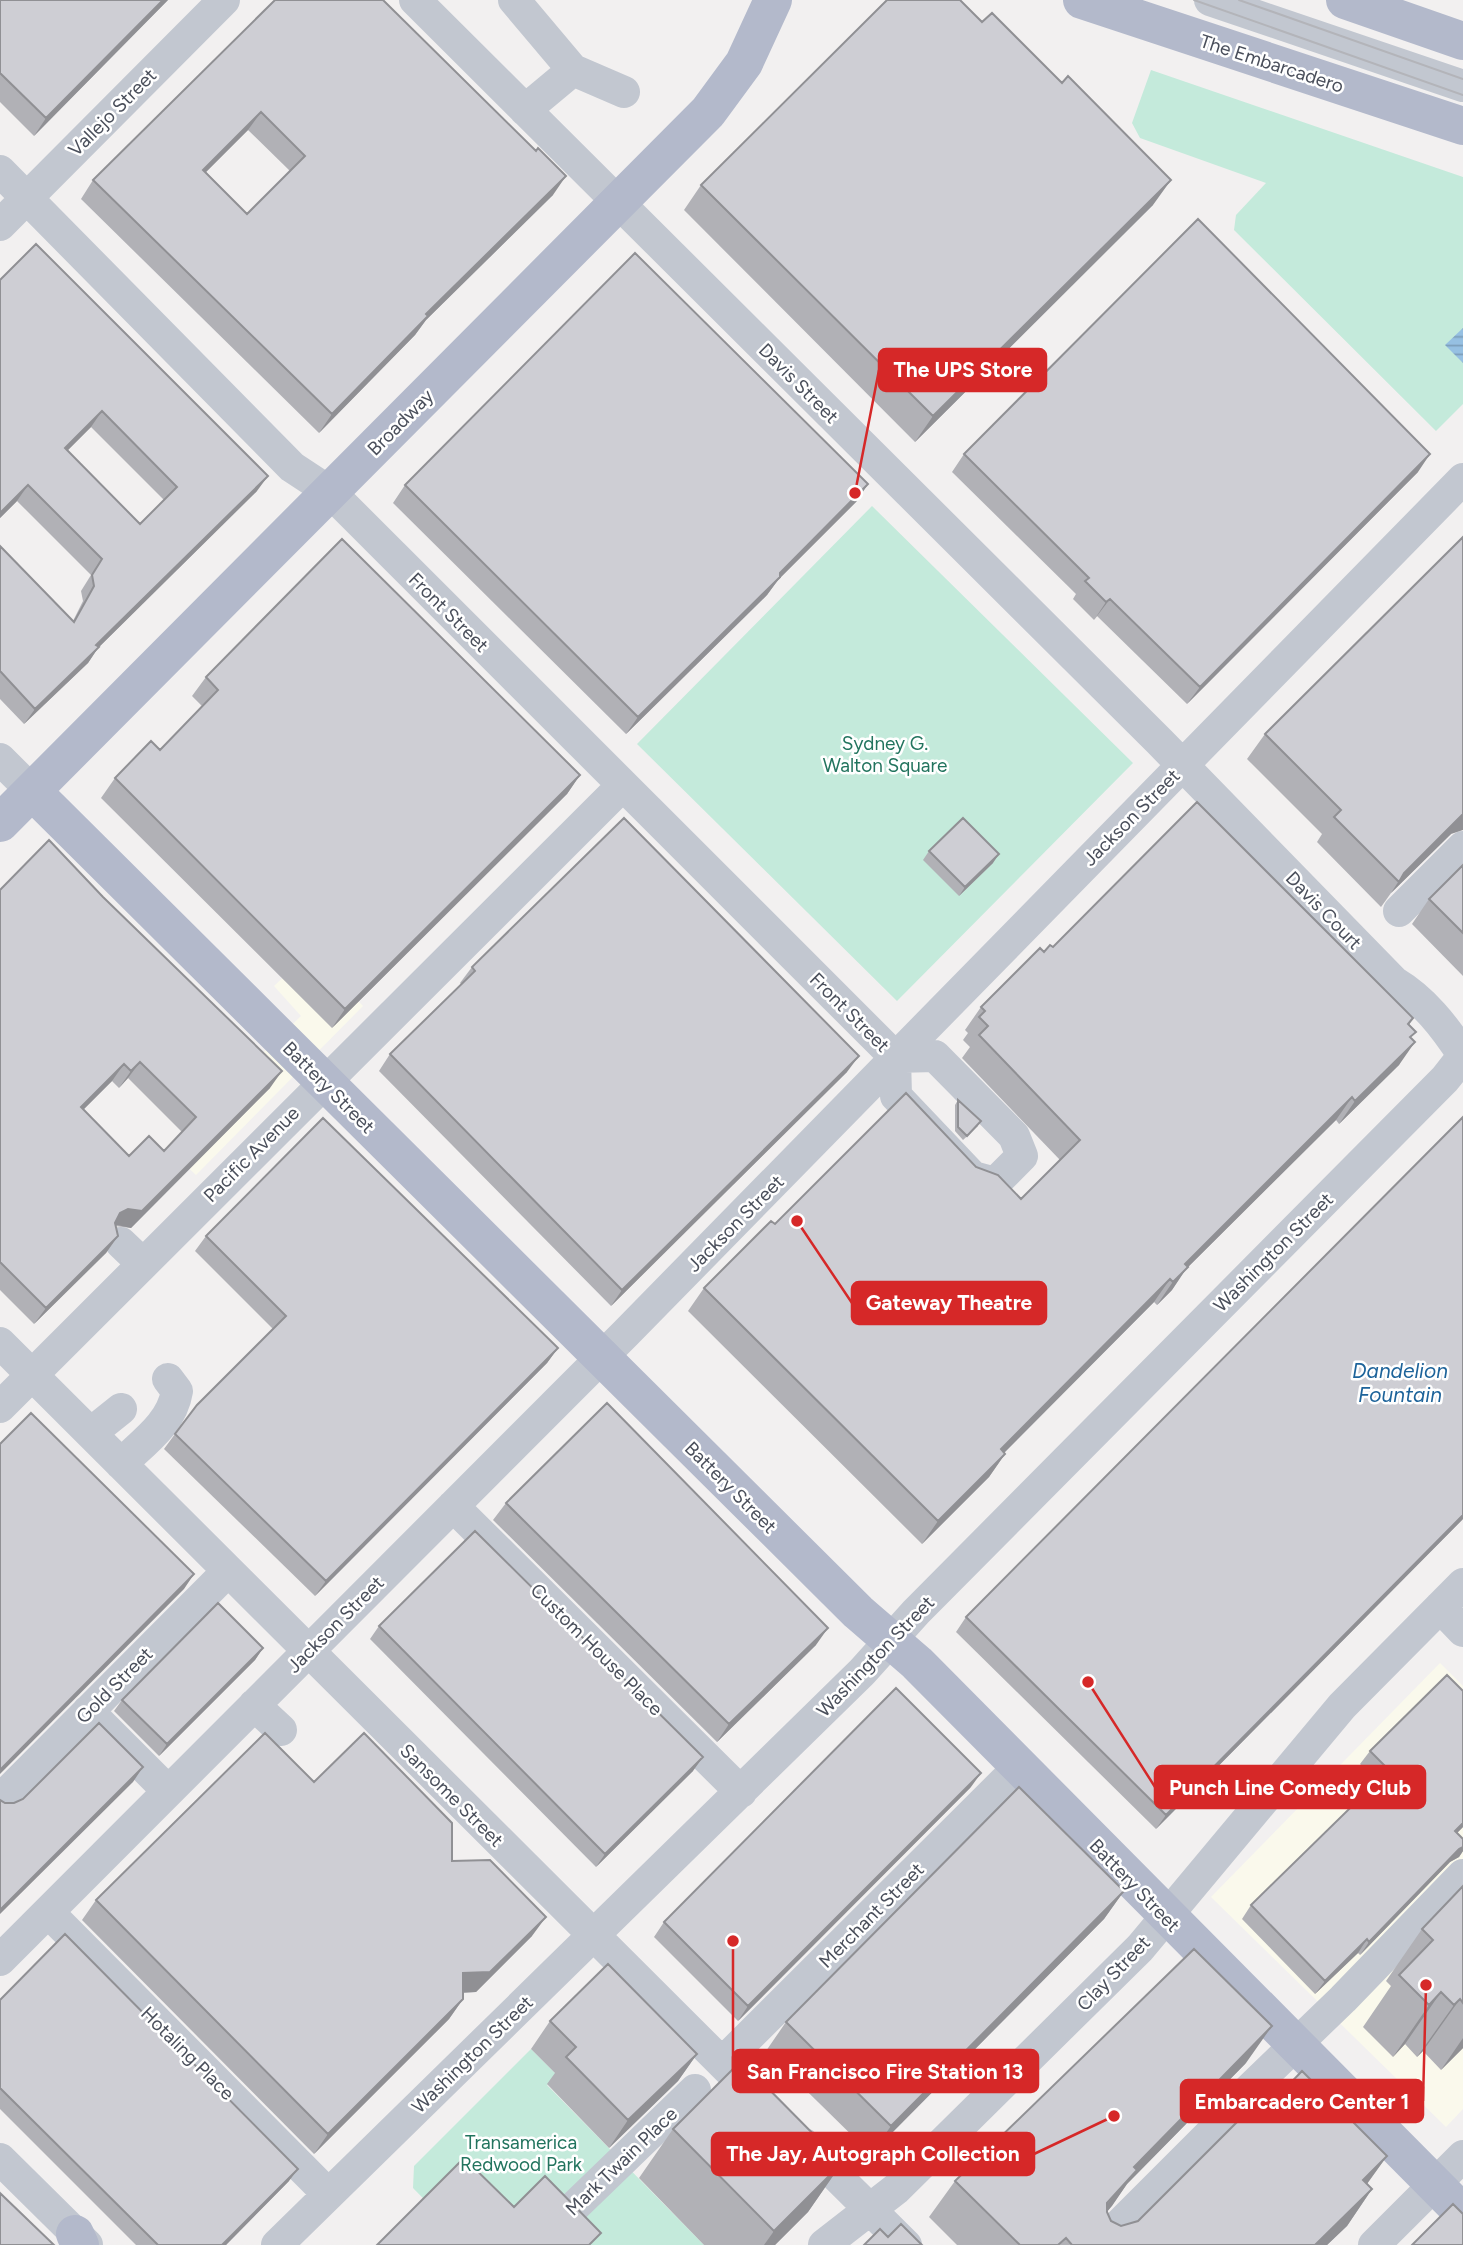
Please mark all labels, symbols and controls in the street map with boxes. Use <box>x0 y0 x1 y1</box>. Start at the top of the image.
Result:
street label: The Embarcadero <box>1197 29 1347 98</box>
street label: Vallejo Street <box>64 64 161 161</box>
street label: Davis Street <box>754 339 843 428</box>
callout: The UPS Store <box>879 349 1046 391</box>
text: The UPS Store <box>894 357 1033 382</box>
street label: Broadway <box>362 384 438 460</box>
street label: Front Street <box>404 568 493 657</box>
park label: Sydney G. Walton Square <box>823 732 947 777</box>
street label: Jackson Street <box>1078 764 1185 871</box>
street label: Davis Court <box>1281 867 1366 954</box>
street label: Front Street <box>805 968 894 1057</box>
street label: Battery Street <box>278 1037 379 1138</box>
street label: Pacific Avenue <box>199 1102 304 1207</box>
street label: Jackson Street <box>682 1170 789 1277</box>
street label: Washington Street <box>1209 1188 1338 1317</box>
callout: Gateway Theatre <box>852 1282 1046 1324</box>
text: Gateway Theatre <box>866 1290 1033 1315</box>
water label: Dandelion Fountain <box>1352 1358 1448 1407</box>
street label: Battery Street <box>680 1437 781 1538</box>
street label: Jackson Street <box>282 1571 389 1678</box>
street label: Custom House Place <box>526 1578 668 1720</box>
street label: Washington Street <box>812 1591 939 1722</box>
street label: Gold Street <box>71 1642 157 1728</box>
street label: Sansome Street <box>395 1739 508 1852</box>
callout: Punch Line Comedy Club <box>1155 1766 1425 1808</box>
text: Punch Line Comedy Club <box>1169 1775 1411 1800</box>
street label: Battery Street <box>1085 1834 1185 1937</box>
street label: Merchant Street <box>814 1858 929 1973</box>
street label: Clay Street <box>1072 1931 1155 2016</box>
street label: Washington Street <box>407 1991 538 2118</box>
street label: Hotaling Place <box>136 2002 239 2105</box>
callout: San Francisco Fire Station 13 <box>733 2050 1038 2092</box>
text: San Francisco Fire Station 13 <box>747 2059 1023 2084</box>
callout: Embarcadero Center 1 <box>1181 2080 1423 2122</box>
text: Embarcadero Center 1 <box>1195 2089 1409 2114</box>
street label: Mark Twain Place <box>561 2102 682 2220</box>
park label: Transamerica Redwood Park <box>460 2131 583 2176</box>
callout: The Jay, Autograph Collection <box>712 2133 1034 2175</box>
text: The Jay, Autograph Collection <box>726 2141 1020 2166</box>

